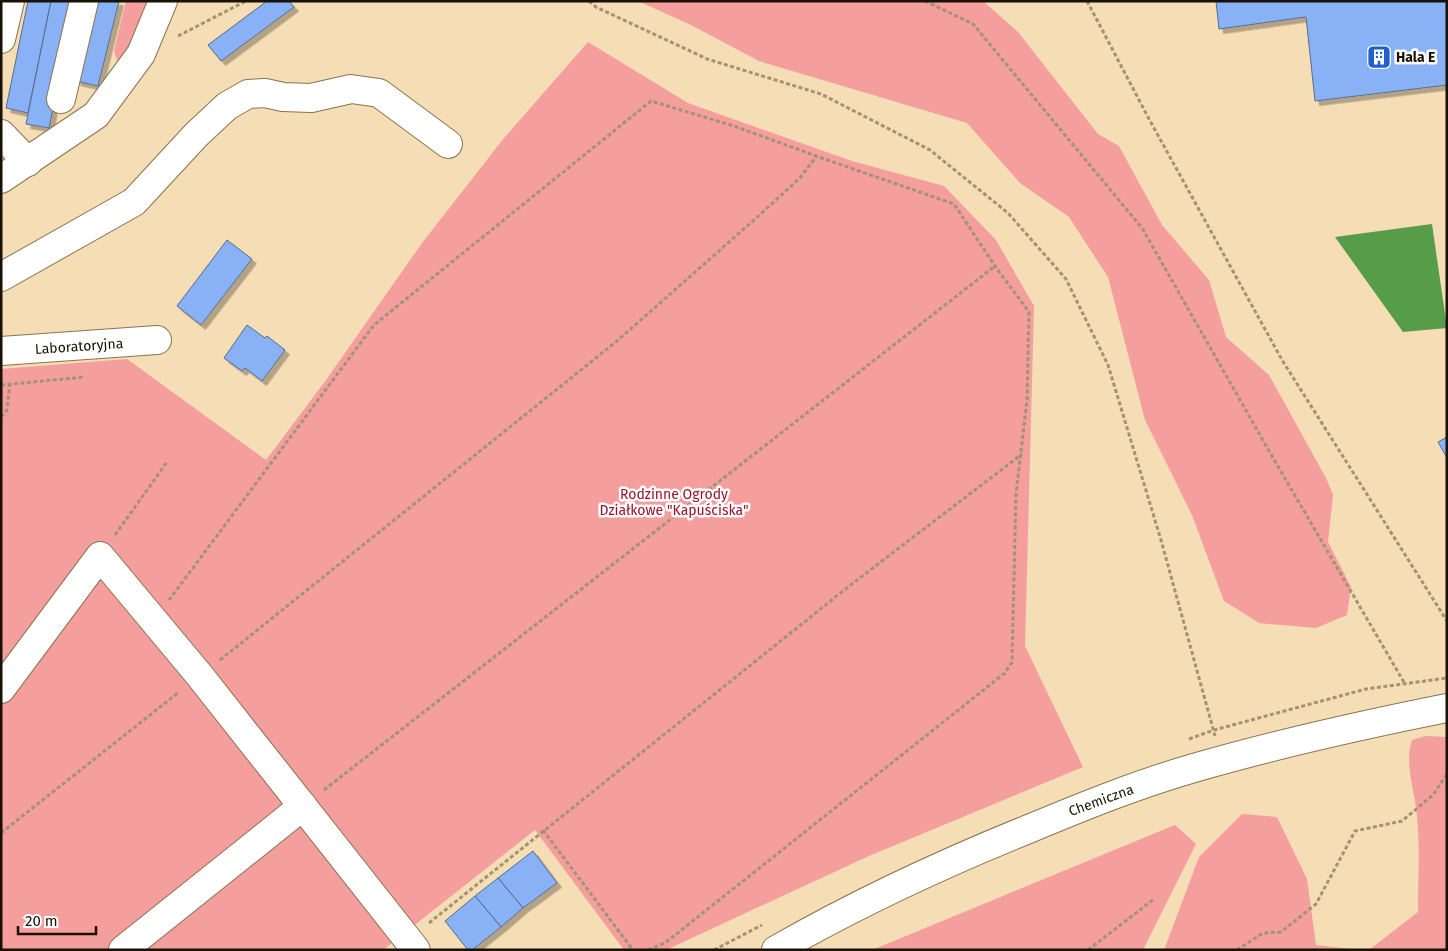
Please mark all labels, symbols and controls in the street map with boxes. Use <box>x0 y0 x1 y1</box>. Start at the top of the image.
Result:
building icon: Hala E <box>1366 44 1392 70</box>
place label: Hala E <box>1396 49 1435 66</box>
street label: Laboratoryjna <box>34 335 124 358</box>
park label: Rodzinne Ogrody Działkowe "Kapuściska" <box>600 486 748 519</box>
street label: Chemiczna <box>1066 781 1136 820</box>
scale bar <box>18 904 95 936</box>
text: 20 m <box>25 912 58 930</box>

